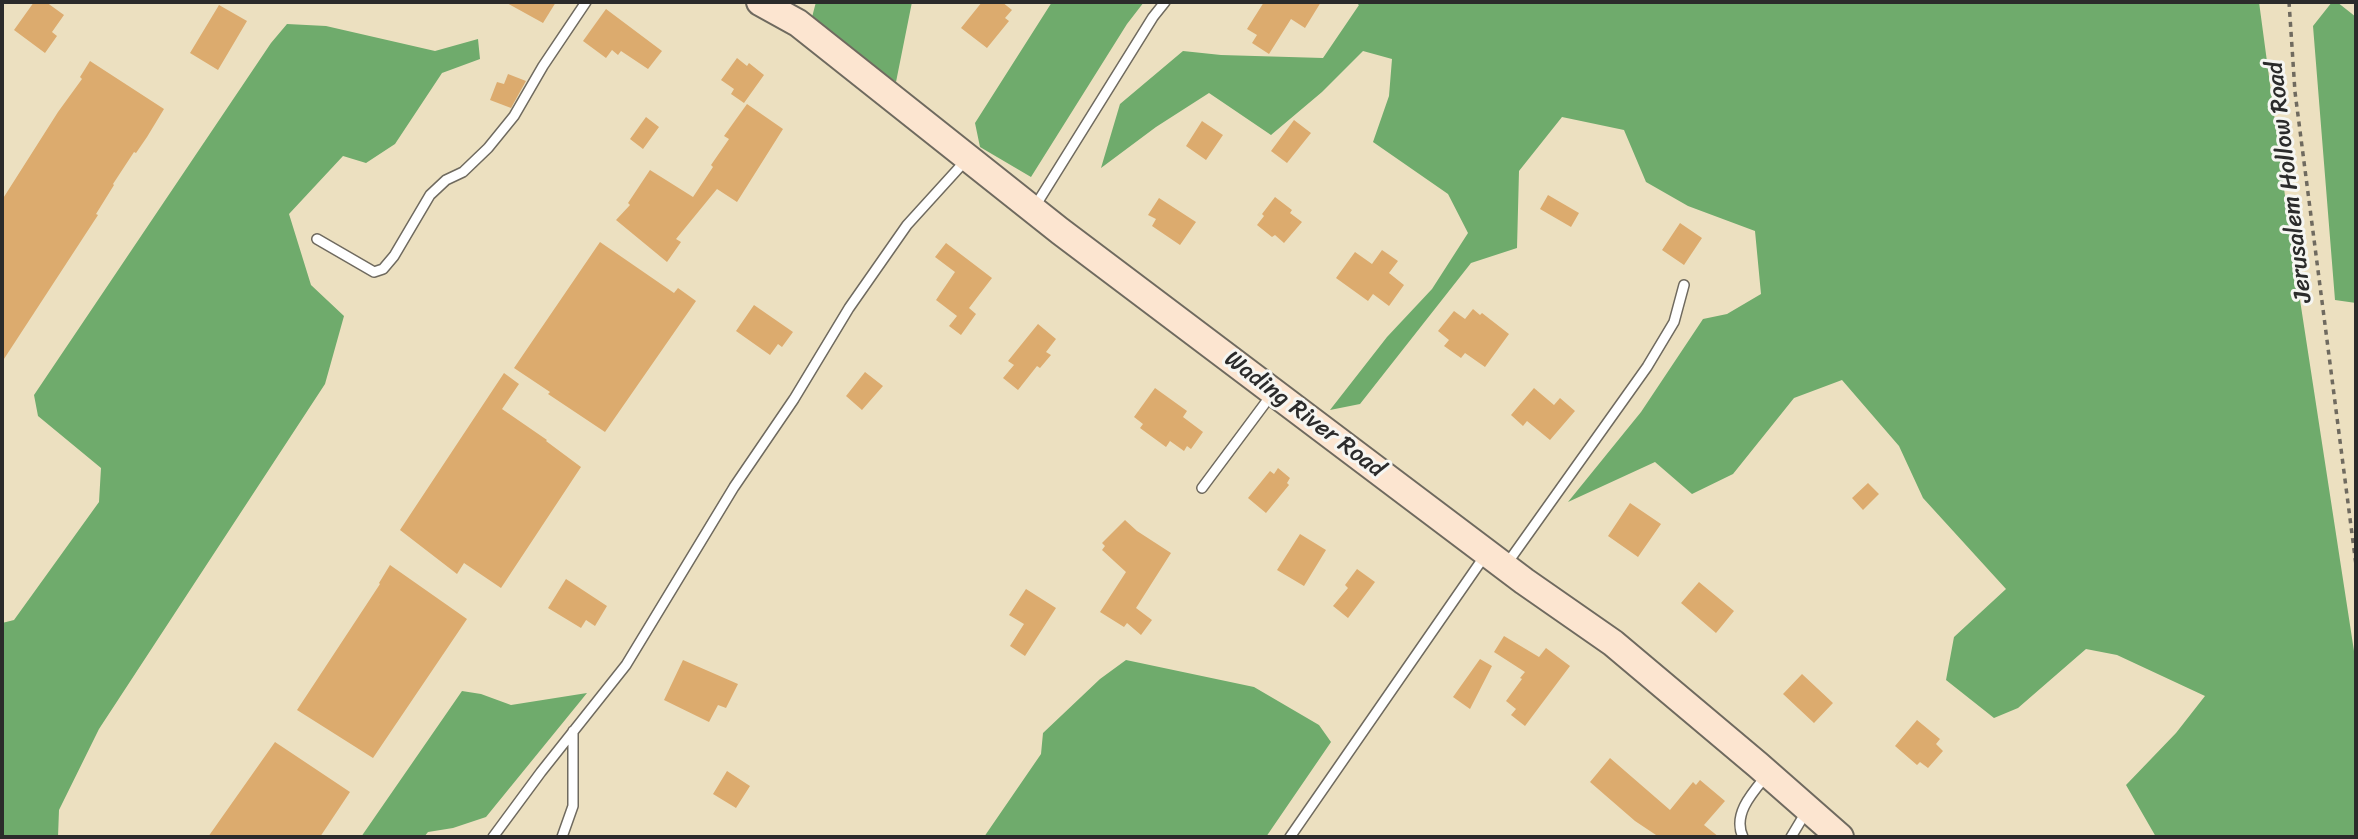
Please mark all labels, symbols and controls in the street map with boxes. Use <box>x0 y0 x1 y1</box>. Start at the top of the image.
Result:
street label: Jerusalem Hollow Road <box>2261 60 2319 304</box>
street label: Wading River Road <box>1218 345 1390 485</box>

